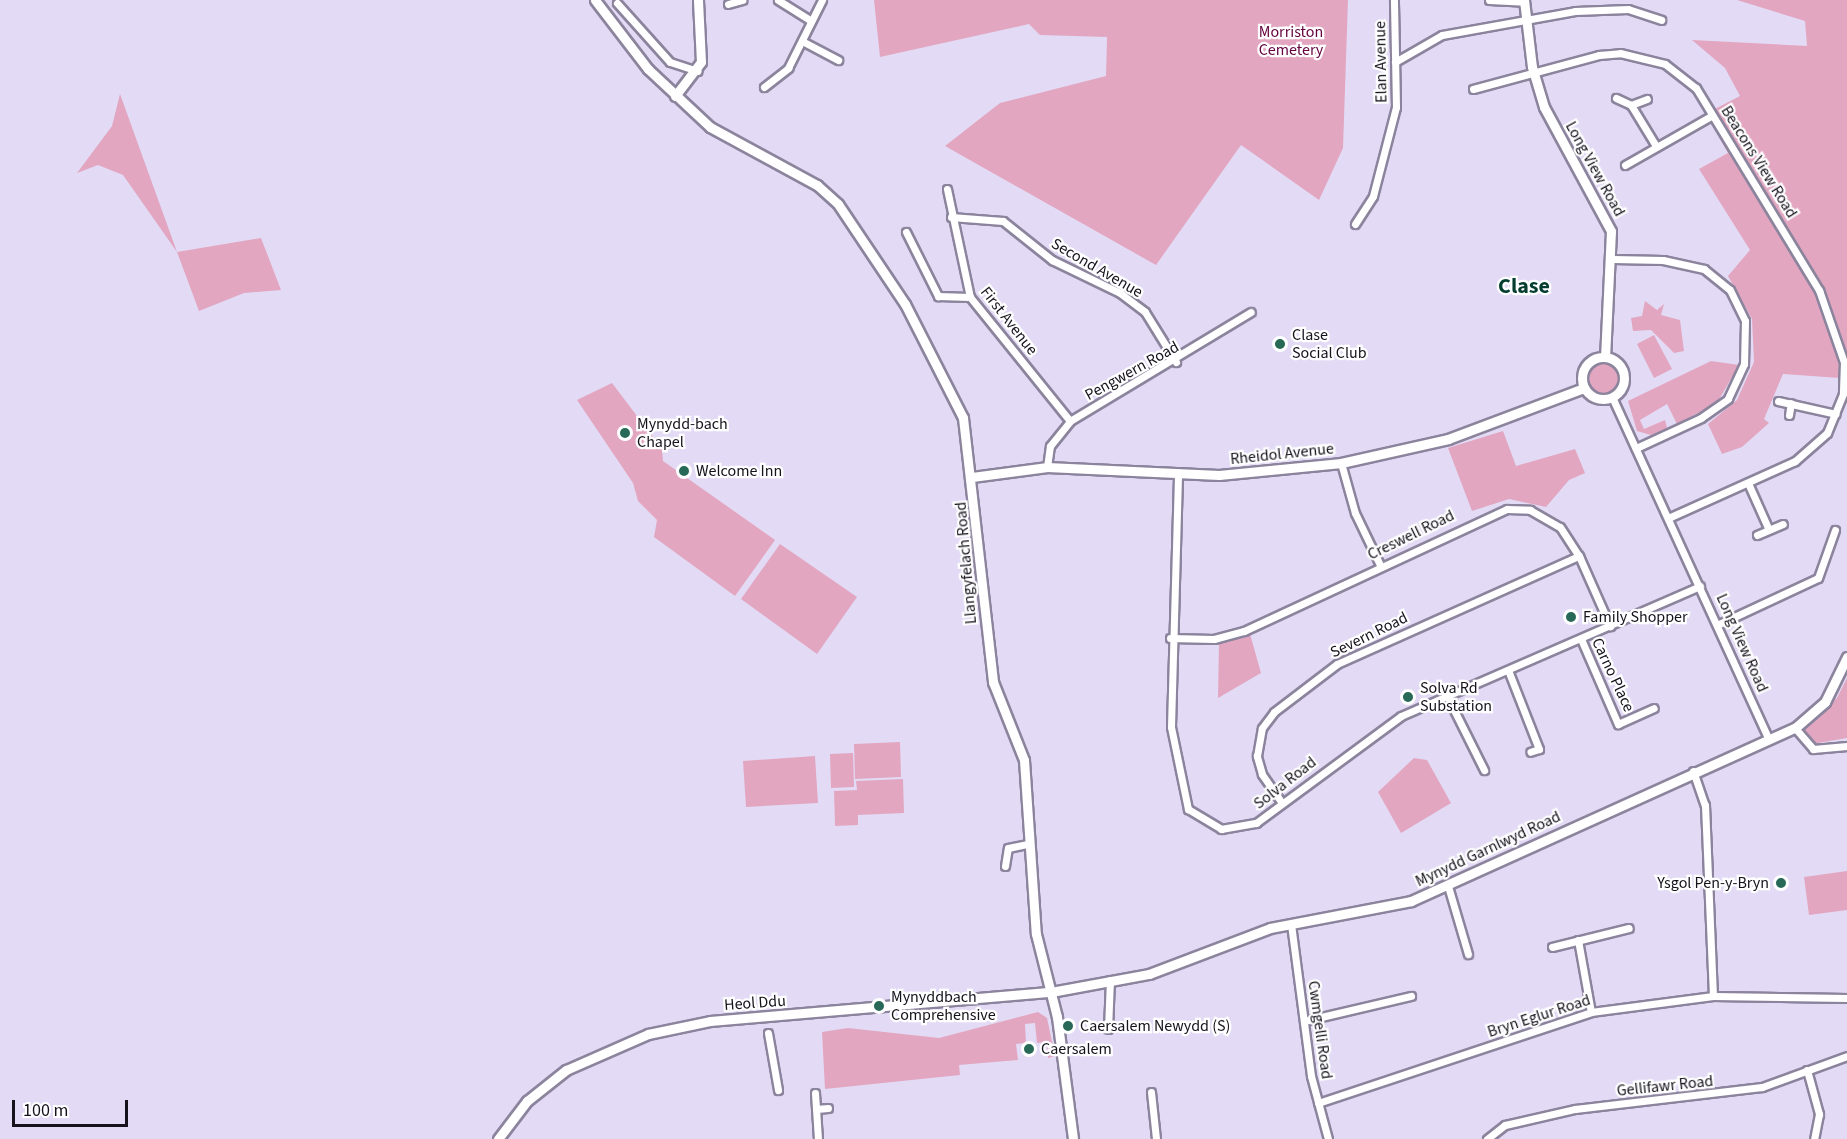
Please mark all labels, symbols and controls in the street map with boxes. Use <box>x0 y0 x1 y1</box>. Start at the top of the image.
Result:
street label: Elan Avenue <box>1371 21 1391 103</box>
park label: Morriston Cemetery <box>1259 22 1323 60</box>
street label: Beacons View Road <box>1717 102 1801 222</box>
street label: Long View Road <box>1561 118 1629 220</box>
street label: Second Avenue <box>1048 234 1146 302</box>
district label: Clase <box>1498 274 1550 300</box>
street label: First Avenue <box>976 283 1042 359</box>
place label: Clase Social Club <box>1292 325 1367 363</box>
street label: Pengwern Road <box>1082 337 1182 405</box>
marker: Clase Social Club <box>1273 337 1287 351</box>
place label: Mynydd-bach Chapel <box>637 414 728 452</box>
marker: Mynydd-bach Chapel <box>618 426 632 440</box>
street label: Rheidol Avenue <box>1229 439 1335 469</box>
place label: Welcome Inn <box>696 461 782 481</box>
marker: Welcome Inn <box>677 464 691 478</box>
street label: Llangyfelach Road <box>951 501 981 625</box>
street label: Creswell Road <box>1364 506 1458 564</box>
street label: Long View Road <box>1712 591 1772 695</box>
place label: Family Shopper <box>1583 607 1688 627</box>
street label: Severn Road <box>1327 608 1411 662</box>
marker: Family Shopper <box>1564 610 1578 624</box>
street label: Carno Place <box>1588 635 1638 715</box>
place label: Solva Rd Substation <box>1420 678 1492 716</box>
marker: Solva Rd Substation <box>1401 690 1415 704</box>
street label: Solva Road <box>1250 753 1320 813</box>
street label: Mynydd Garnlwyd Road <box>1412 807 1564 891</box>
place label: Ysgol Pen-y-Bryn <box>1657 873 1769 893</box>
marker: Ysgol Pen-y-Bryn <box>1774 876 1788 890</box>
street label: Cwmgelli Road <box>1304 980 1336 1080</box>
place label: Mynyddbach Comprehensive <box>891 987 996 1025</box>
street label: Bryn Eglur Road <box>1485 990 1593 1042</box>
street label: Heol Ddu <box>724 991 786 1015</box>
marker: Mynyddbach Comprehensive <box>872 999 886 1013</box>
place label: Caersalem Newydd (S) <box>1080 1016 1230 1036</box>
marker: Caersalem Newydd (S) <box>1061 1019 1075 1033</box>
place label: Caersalem <box>1041 1039 1112 1059</box>
marker: Caersalem <box>1022 1042 1036 1056</box>
street label: Gellifawr Road <box>1616 1071 1714 1101</box>
scale bar <box>15 1088 130 1126</box>
text: 100 m <box>23 1098 68 1123</box>

